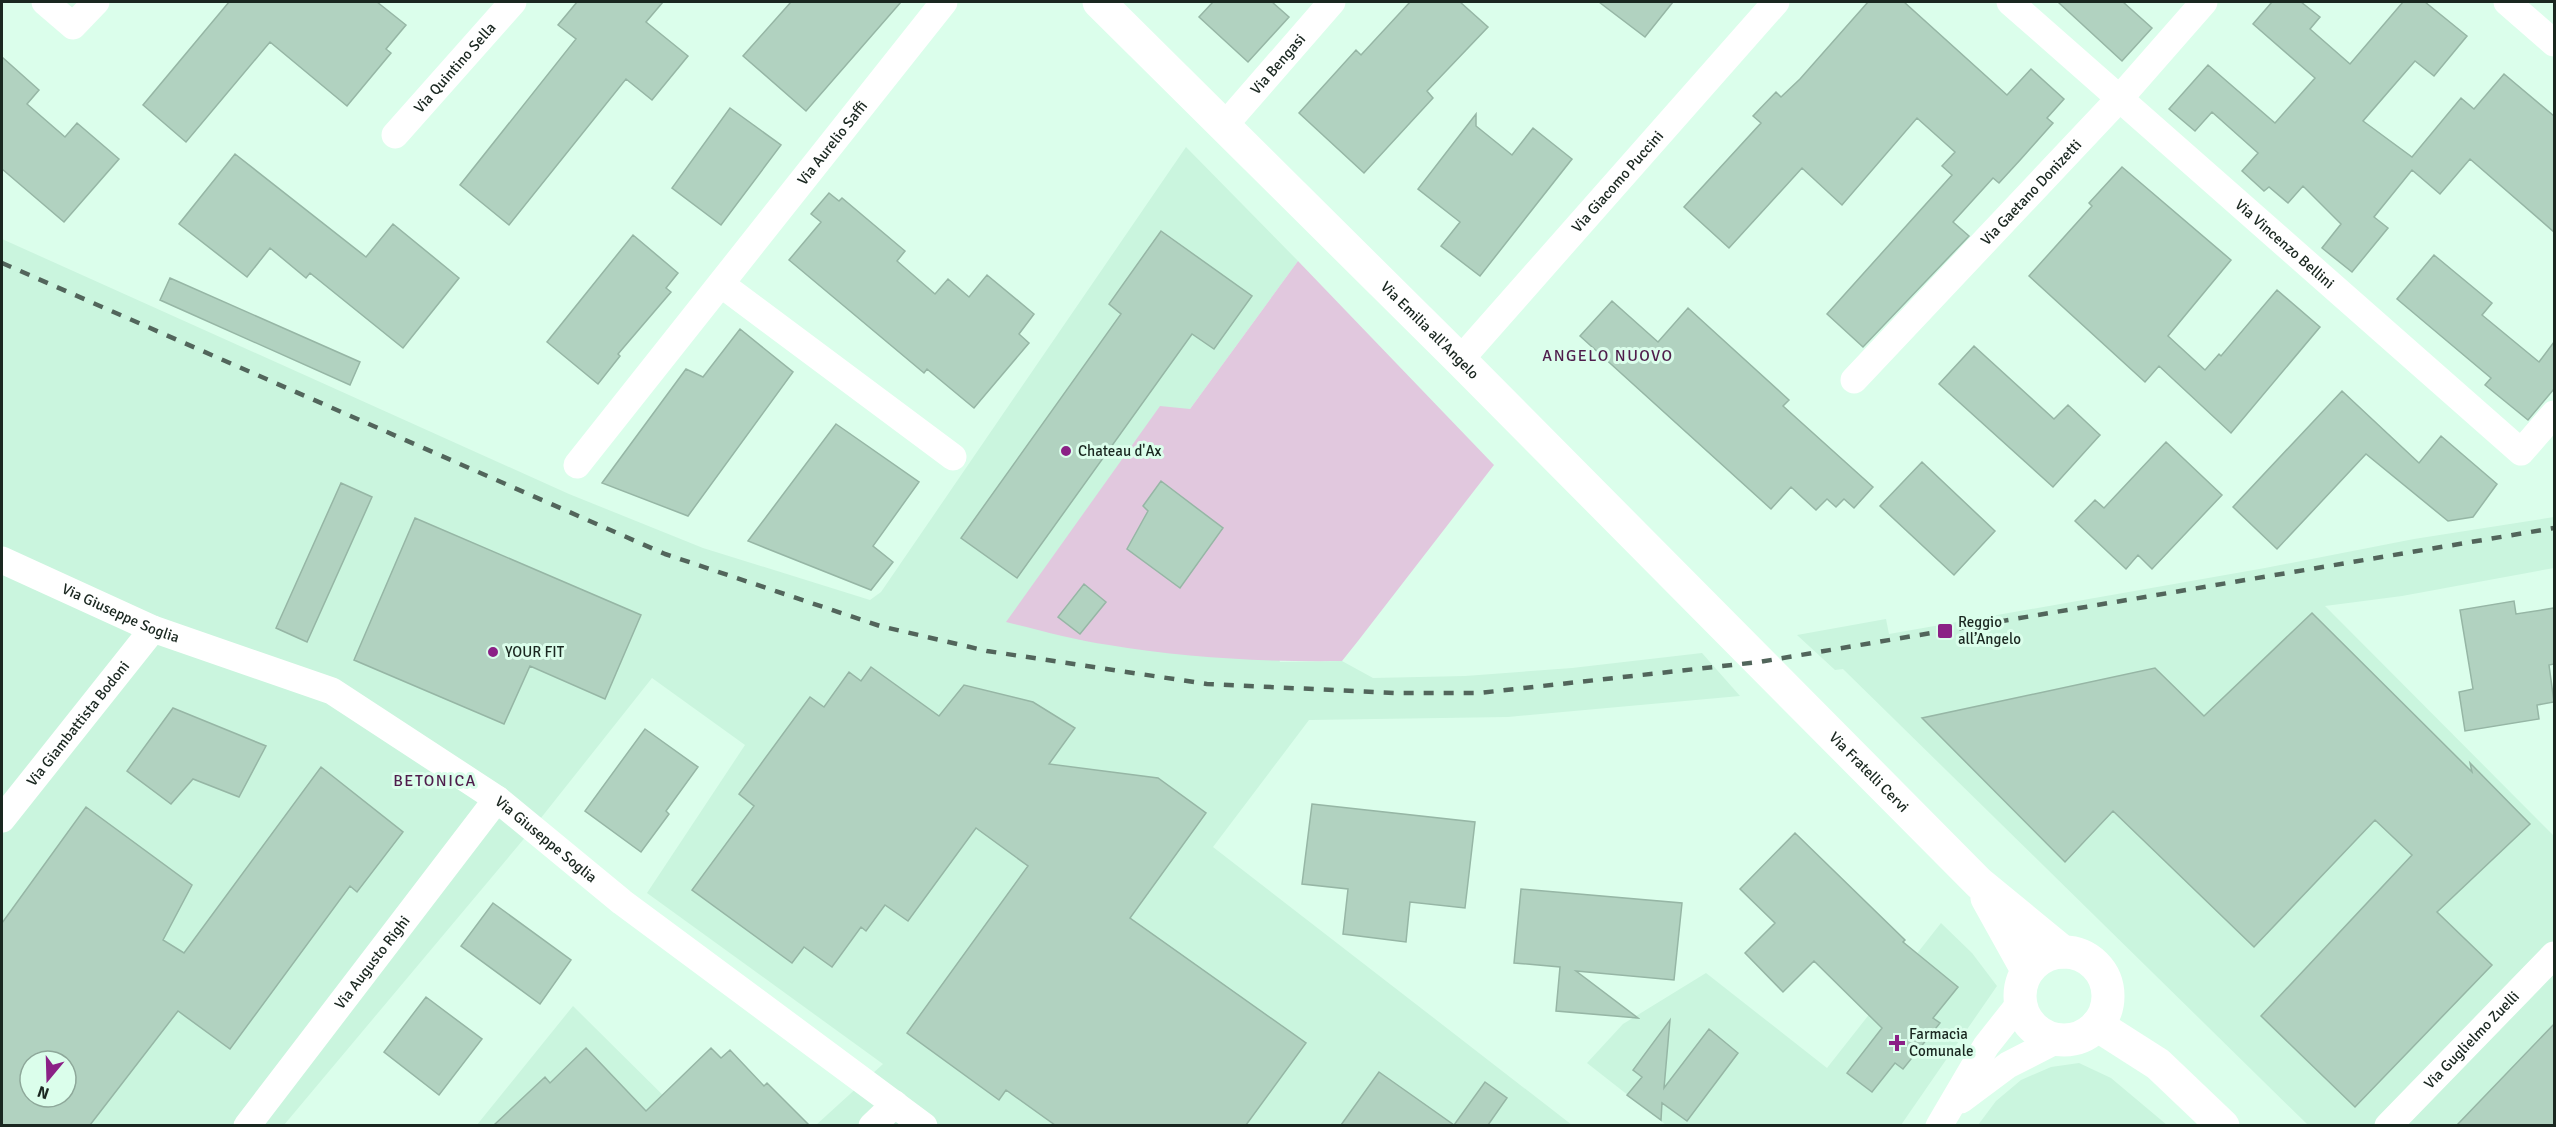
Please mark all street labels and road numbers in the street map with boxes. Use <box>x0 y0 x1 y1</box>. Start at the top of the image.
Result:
street label: Via Quintino Sella <box>410 19 500 117</box>
street label: Via Bengasi <box>1247 30 1309 98</box>
street label: Via Aurelio Saffi <box>793 97 871 189</box>
street label: Via Giacomo Puccini <box>1568 127 1667 236</box>
street label: Via Gaetano Donizetti <box>1977 136 2085 249</box>
street label: Via Vincenzo Bellini <box>2231 195 2338 292</box>
street label: Via Emilia all'Angelo <box>1377 278 1483 383</box>
street label: Via Giuseppe Soglia <box>59 580 182 646</box>
street label: Via Giambattista Bodoni <box>23 657 133 790</box>
street label: Via Fratelli Cervi <box>1825 728 1913 816</box>
street label: Via Giuseppe Soglia <box>491 792 600 886</box>
street label: Via Augusto Righi <box>331 912 414 1013</box>
street label: Via Guglielmo Zuelli <box>2420 987 2523 1093</box>

